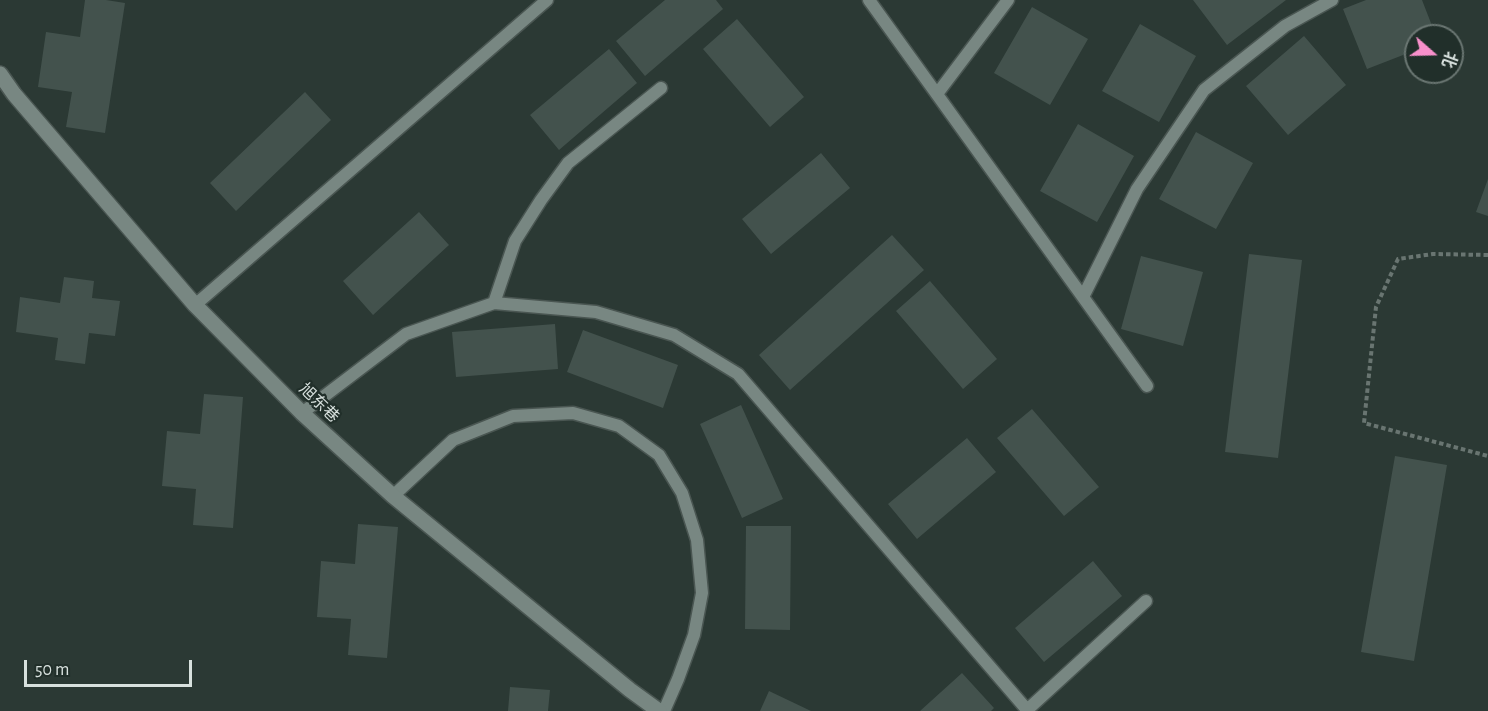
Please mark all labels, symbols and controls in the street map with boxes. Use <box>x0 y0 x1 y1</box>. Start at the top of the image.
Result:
north arrow <box>1404 24 1464 84</box>
text: 北 <box>1439 49 1459 70</box>
street label: 旭东巷 <box>295 379 343 427</box>
scale bar <box>27 648 195 686</box>
text: 50 m <box>35 661 69 679</box>

